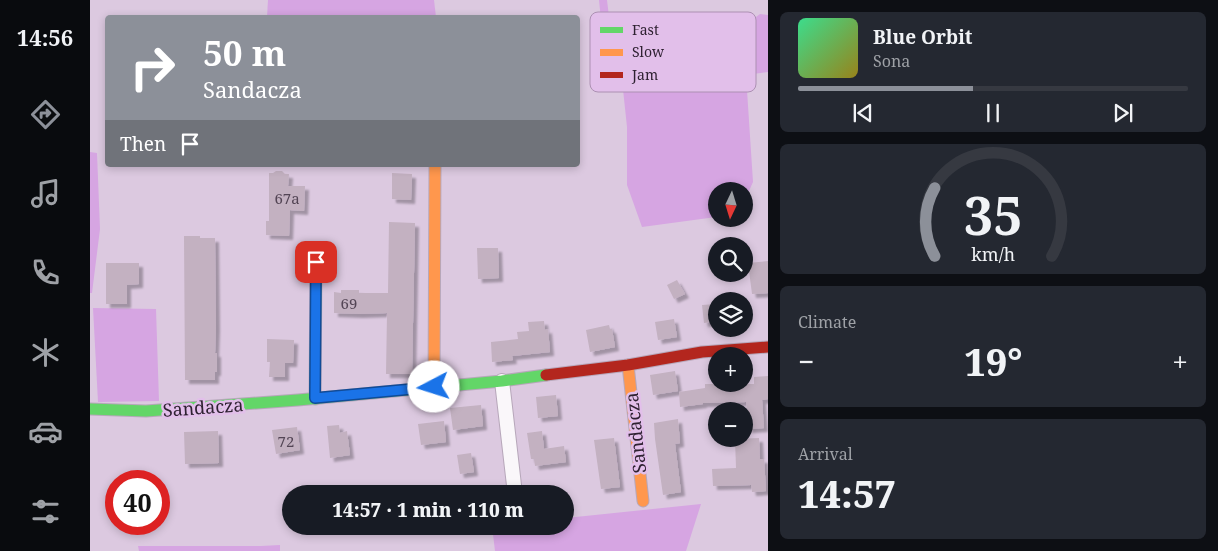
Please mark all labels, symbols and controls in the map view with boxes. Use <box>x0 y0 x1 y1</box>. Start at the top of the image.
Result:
legend <box>590 12 756 92</box>
text: Fast <box>632 20 659 39</box>
text: 14:56 <box>17 22 73 52</box>
text: Blue Orbit <box>873 24 973 50</box>
text: 50 m <box>203 29 286 76</box>
icon: right <box>120 35 185 100</box>
text: Slow <box>632 42 665 61</box>
text: Sona <box>873 50 910 72</box>
text: Jam <box>631 65 658 84</box>
text: Sandacza <box>203 74 302 104</box>
icon: directions <box>28 97 63 132</box>
icon: previous <box>849 99 877 127</box>
icon: pause <box>979 99 1007 127</box>
icon: next <box>1109 99 1137 127</box>
icon: arrive <box>176 130 204 158</box>
text: Then <box>120 131 166 157</box>
icon: music <box>28 176 63 211</box>
text: 35 <box>964 179 1022 250</box>
north arrow <box>708 182 752 228</box>
map controls <box>708 182 753 447</box>
house number: 67a <box>274 188 300 208</box>
button: search <box>708 237 753 282</box>
pin <box>295 241 337 283</box>
text: km/h <box>971 242 1015 266</box>
icon: arrive <box>302 248 330 276</box>
icon: phone <box>28 255 63 290</box>
button: layers <box>708 292 753 337</box>
house number: 69 <box>341 293 357 313</box>
text: Climate <box>798 311 856 333</box>
icon: climate <box>28 335 63 370</box>
text: 19° <box>964 335 1022 387</box>
text: − <box>798 342 814 380</box>
text: + <box>1172 342 1188 380</box>
button: + <box>708 347 753 392</box>
position arrow <box>407 360 459 412</box>
street label: Sandacza <box>162 392 244 422</box>
street label: Sandacza <box>619 392 651 474</box>
button: − <box>708 402 753 447</box>
icon: car <box>28 414 63 449</box>
house number: 72 <box>278 431 294 451</box>
text: Arrival <box>798 443 853 465</box>
text: 14:57 <box>798 467 896 519</box>
speed limit sign: 40 <box>105 470 170 535</box>
icon: filters <box>28 494 63 529</box>
text: 14:57 · 1 min · 110 m <box>332 497 524 523</box>

